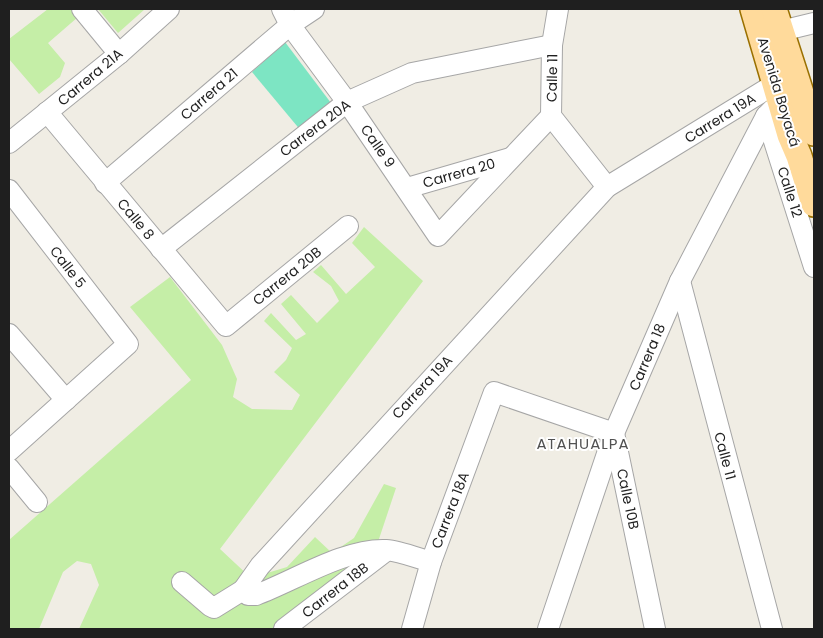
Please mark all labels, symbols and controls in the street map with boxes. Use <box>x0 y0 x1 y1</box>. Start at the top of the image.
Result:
street label: Avenida Boyacá <box>753 35 805 149</box>
street label: Carrera 21A <box>53 44 127 110</box>
street label: Calle 11 <box>542 54 562 102</box>
street label: Carrera 21 <box>176 63 242 125</box>
street label: Carrera 19A <box>681 88 759 148</box>
street label: Carrera 20A <box>275 95 355 161</box>
street label: Calle 9 <box>356 120 400 172</box>
street label: Carrera 20 <box>420 153 498 193</box>
street label: Calle 12 <box>772 164 808 220</box>
street label: Calle 8 <box>113 194 159 244</box>
street label: Calle 5 <box>45 242 91 292</box>
street label: Carrera 20B <box>248 242 326 310</box>
street label: Carrera 18 <box>624 320 670 394</box>
street label: Carrera 19A <box>387 351 457 423</box>
street label: Calle 11 <box>709 430 741 482</box>
district label: ATAHUALPA <box>536 433 630 454</box>
street label: Calle 10B <box>612 467 644 531</box>
street label: Carrera 18A <box>426 469 474 551</box>
street label: Carrera 18B <box>297 558 373 622</box>

